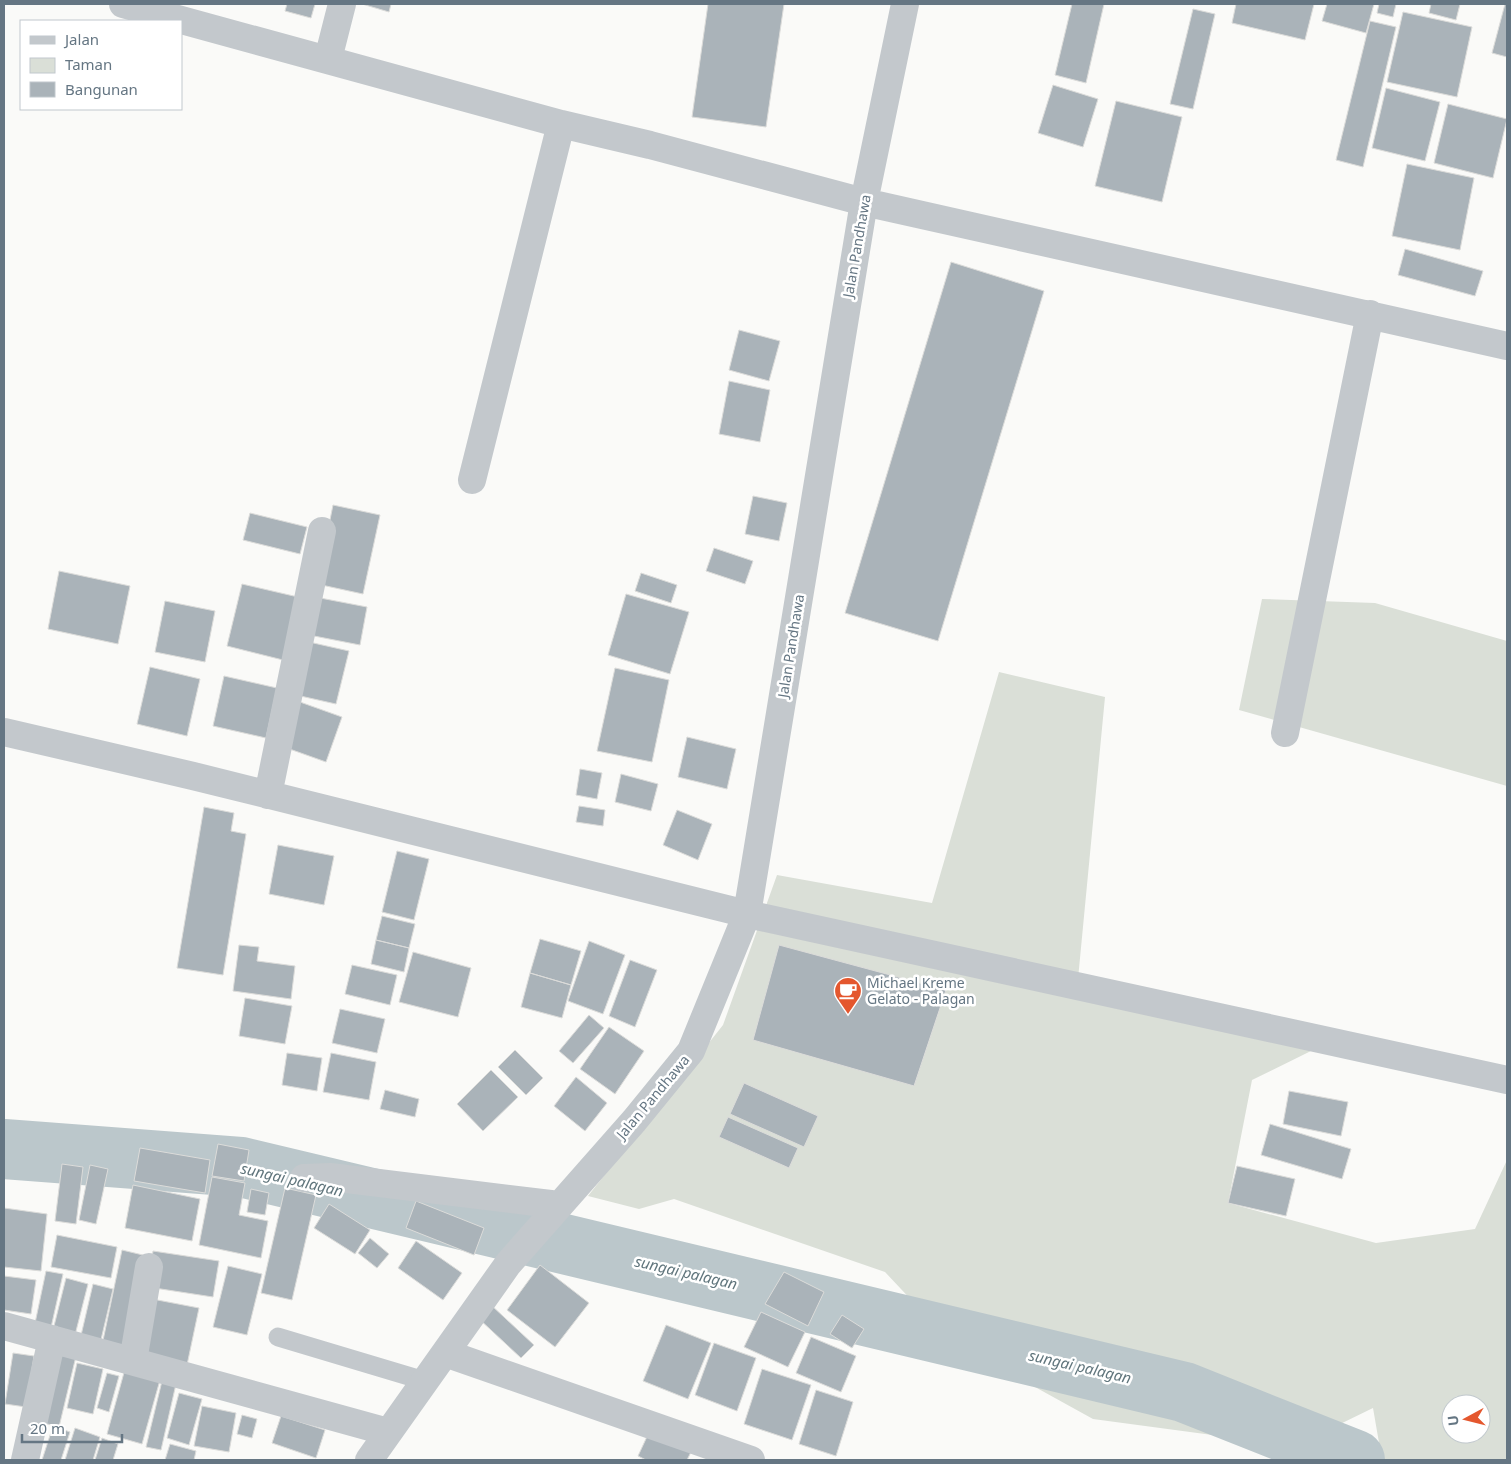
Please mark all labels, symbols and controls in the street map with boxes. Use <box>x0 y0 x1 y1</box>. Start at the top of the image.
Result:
legend <box>20 20 182 110</box>
text: Jalan <box>63 29 99 49</box>
text: Taman <box>65 54 112 74</box>
text: Bangunan <box>65 79 138 99</box>
street label: Jalan Pandhawa <box>838 193 875 301</box>
street label: Jalan Pandhawa <box>773 593 808 701</box>
place label: Michael Kreme Gelato - Palagan <box>867 973 975 1008</box>
cafe icon: Michael Kreme Gelato - Palagan <box>833 976 863 1015</box>
street label: Jalan Pandhawa <box>611 1051 693 1144</box>
water label: sungai palagan <box>239 1158 345 1201</box>
water label: sungai palagan <box>633 1251 739 1294</box>
water label: sungai palagan <box>1027 1345 1133 1388</box>
north arrow <box>1441 1394 1491 1444</box>
scale bar <box>22 1412 122 1444</box>
text: U <box>1443 1414 1463 1427</box>
text: 20 m <box>30 1418 65 1438</box>

